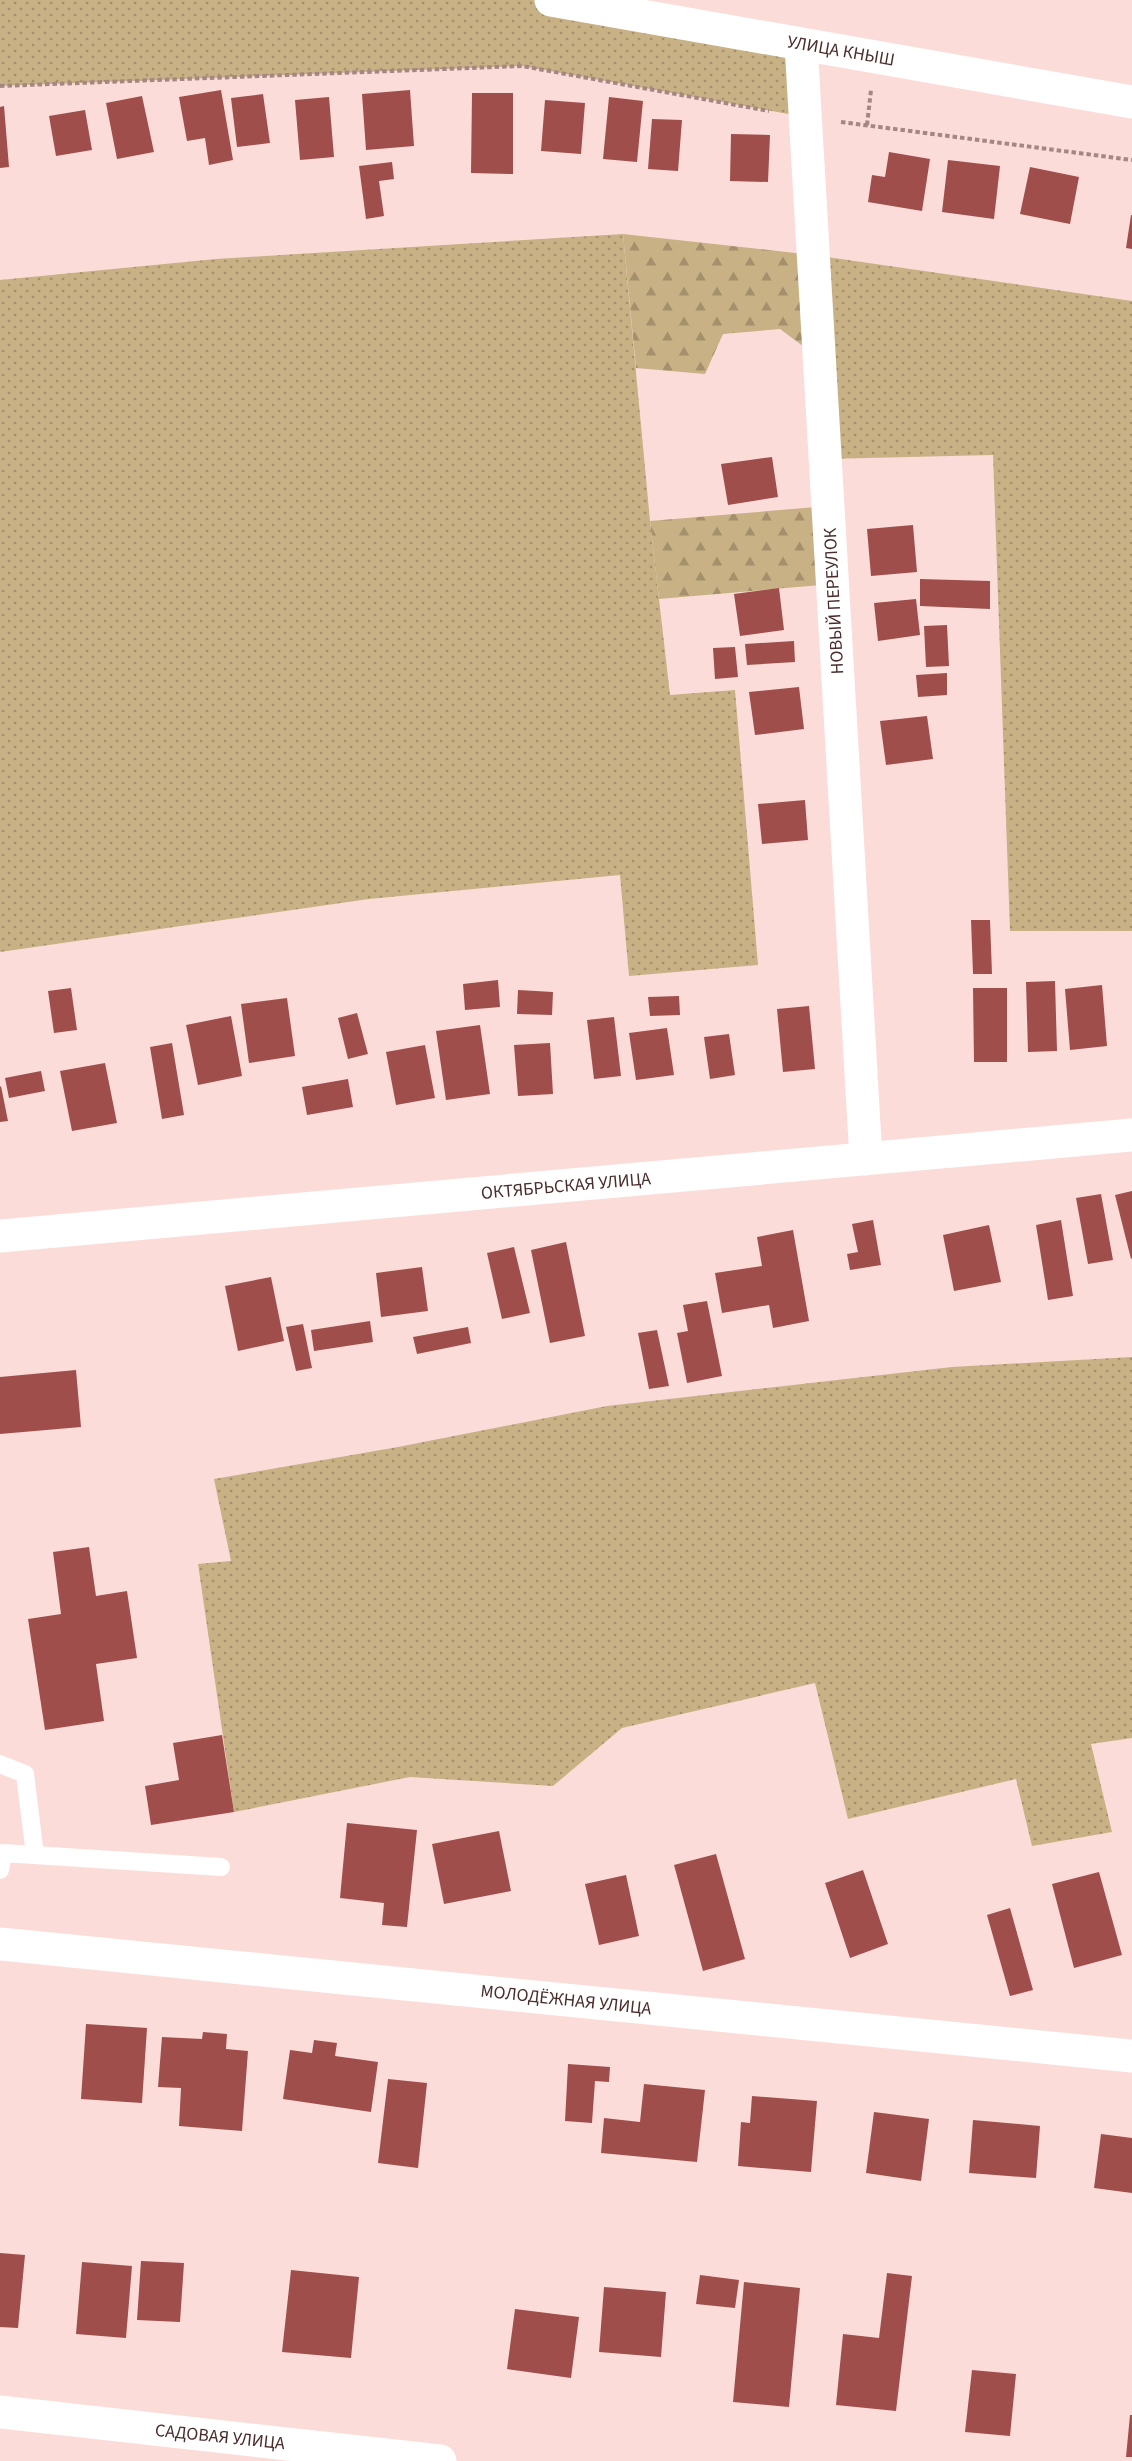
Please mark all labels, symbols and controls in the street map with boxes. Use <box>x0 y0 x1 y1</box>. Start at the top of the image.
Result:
street label: УЛИЦА КНЫШ <box>785 29 897 73</box>
street label: НОВЫЙ ПЕРЕУЛОК <box>818 527 850 675</box>
street label: ОКТЯБРЬСКАЯ УЛИЦА <box>480 1166 652 1206</box>
street label: МОЛОДЁЖНАЯ УЛИЦА <box>479 1979 653 2021</box>
street label: САДОВАЯ УЛИЦА <box>154 2418 286 2456</box>

